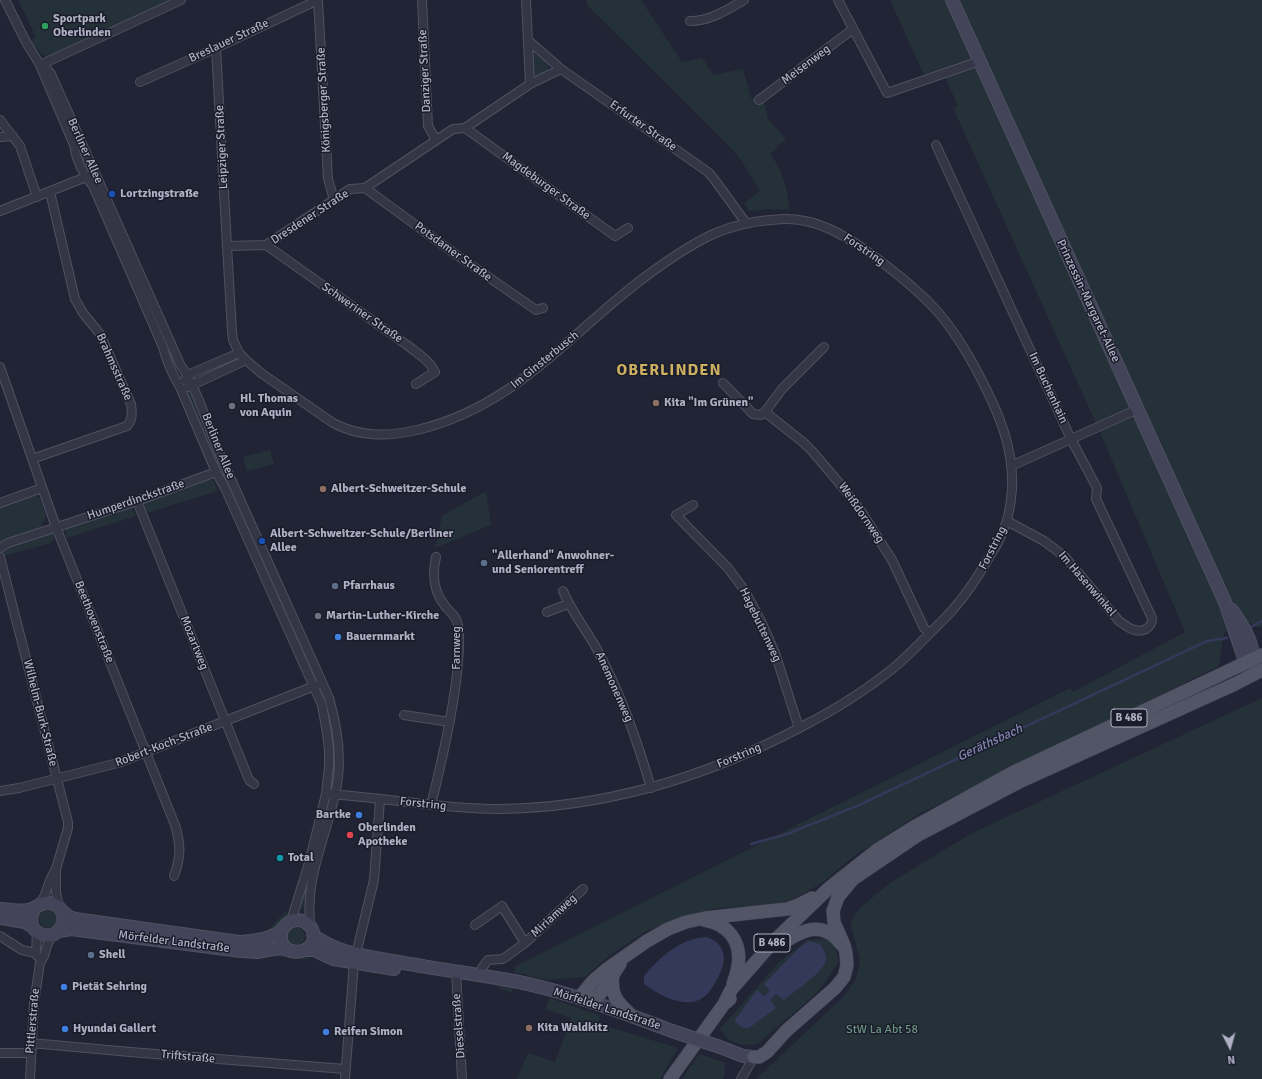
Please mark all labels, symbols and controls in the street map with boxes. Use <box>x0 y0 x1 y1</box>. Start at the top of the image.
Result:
place label: Sportpark Oberlinden <box>53 12 111 40</box>
street label: Breslauer Straße <box>187 16 271 66</box>
marker: Sportpark Oberlinden <box>40 21 50 31</box>
street label: Danziger Straße <box>416 29 434 113</box>
street label: Meisenweg <box>779 42 833 88</box>
street label: Königsberger Straße <box>314 47 334 153</box>
street label: Erfurter Straße <box>607 98 679 154</box>
street label: Leipziger Straße <box>213 104 231 190</box>
street label: Berliner Allee <box>64 116 106 186</box>
street label: Magdeburger Straße <box>499 149 593 223</box>
street label: Dresdener Straße <box>268 186 352 248</box>
place label: Lortzingstraße <box>120 187 199 201</box>
marker: Lortzingstraße <box>107 189 117 199</box>
street label: Potsdamer Straße <box>412 219 494 285</box>
street label: Forstring <box>841 231 887 269</box>
street label: Prinzessin-Margaret-Allee <box>1053 237 1123 365</box>
street label: Schweriner Straße <box>319 280 405 346</box>
street label: Im Ginsterbusch <box>508 328 582 392</box>
street label: Brahmsstraße <box>93 331 135 403</box>
street label: Im Buchenhain <box>1025 350 1071 426</box>
district label: OBERLINDEN <box>616 361 722 381</box>
place label: Hl. Thomas von Aquin <box>240 392 298 420</box>
place label: Kita "Im Grünen" <box>664 396 753 410</box>
marker: Kita "Im Grünen" <box>651 398 661 408</box>
marker: Hl. Thomas von Aquin <box>227 401 237 411</box>
street label: Berliner Allee <box>198 411 238 481</box>
street label: Humperdinckstraße <box>85 477 187 523</box>
street label: Weißdornweg <box>835 480 887 546</box>
place label: Albert-Schweitzer-Schule <box>331 482 466 496</box>
marker: Albert-Schweitzer-Schule <box>318 484 328 494</box>
street label: Forstring <box>976 524 1010 572</box>
place label: Albert-Schweitzer-Schule/Berliner Allee <box>270 527 453 555</box>
marker: Albert-Schweitzer-Schule/Berliner Allee <box>257 536 267 546</box>
place label: "Allerhand" Anwohner- und Seniorentreff <box>492 549 614 577</box>
street label: Im Hasenwinkel <box>1055 549 1119 619</box>
marker: "Allerhand" Anwohner- und Seniorentreff <box>479 558 489 568</box>
street label: Beethovenstraße <box>71 579 117 665</box>
place label: Pfarrhaus <box>343 579 395 593</box>
marker: Pfarrhaus <box>330 581 340 591</box>
street label: Hagebuttenweg <box>736 585 784 665</box>
place label: Martin-Luther-Kirche <box>326 609 439 623</box>
marker: Martin-Luther-Kirche <box>313 611 323 621</box>
street label: Mozartweg <box>177 614 211 672</box>
street label: Farnweg <box>450 626 464 670</box>
place label: Bauernmarkt <box>346 630 415 644</box>
marker: Bauernmarkt <box>333 632 343 642</box>
street label: Anemonenweg <box>592 650 636 724</box>
street label: Wilhelm-Burk-Straße <box>20 658 60 768</box>
road number: B 486 <box>1111 709 1147 727</box>
street label: Robert-Koch-Straße <box>113 720 215 770</box>
water label: Geräthsbach <box>955 721 1025 765</box>
street label: Forstring <box>715 740 763 772</box>
street label: Forstring <box>399 794 447 814</box>
place label: Bartke <box>316 808 351 822</box>
marker: Bartke <box>354 810 364 820</box>
place label: Oberlinden Apotheke <box>358 821 416 849</box>
marker: Oberlinden Apotheke <box>345 830 355 840</box>
place label: Total <box>288 851 314 865</box>
marker: Total <box>275 853 285 863</box>
street label: Miriamweg <box>528 891 580 941</box>
street label: Mörfelder Landstraße <box>118 928 230 956</box>
road number: B 486 <box>754 934 790 952</box>
place label: Shell <box>99 948 126 962</box>
marker: Shell <box>86 950 96 960</box>
place label: Pietät Sehring <box>72 980 147 994</box>
marker: Pietät Sehring <box>59 982 69 992</box>
street label: Mörfelder Landstraße <box>552 985 662 1033</box>
street label: Pittlerstraße <box>23 988 43 1054</box>
street label: Dieselstraße <box>450 993 468 1059</box>
place label: Kita Waldkitz <box>537 1021 608 1035</box>
place label: Hyundai Gallert <box>73 1022 156 1036</box>
marker: Kita Waldkitz <box>524 1023 534 1033</box>
park label: StW La Abt 58 <box>846 1023 918 1037</box>
marker: Hyundai Gallert <box>60 1024 70 1034</box>
place label: Reifen Simon <box>334 1025 403 1039</box>
marker: Reifen Simon <box>321 1027 331 1037</box>
north arrow <box>1210 1027 1250 1067</box>
street label: Triftstraße <box>160 1047 216 1067</box>
text: N <box>1227 1053 1236 1066</box>

